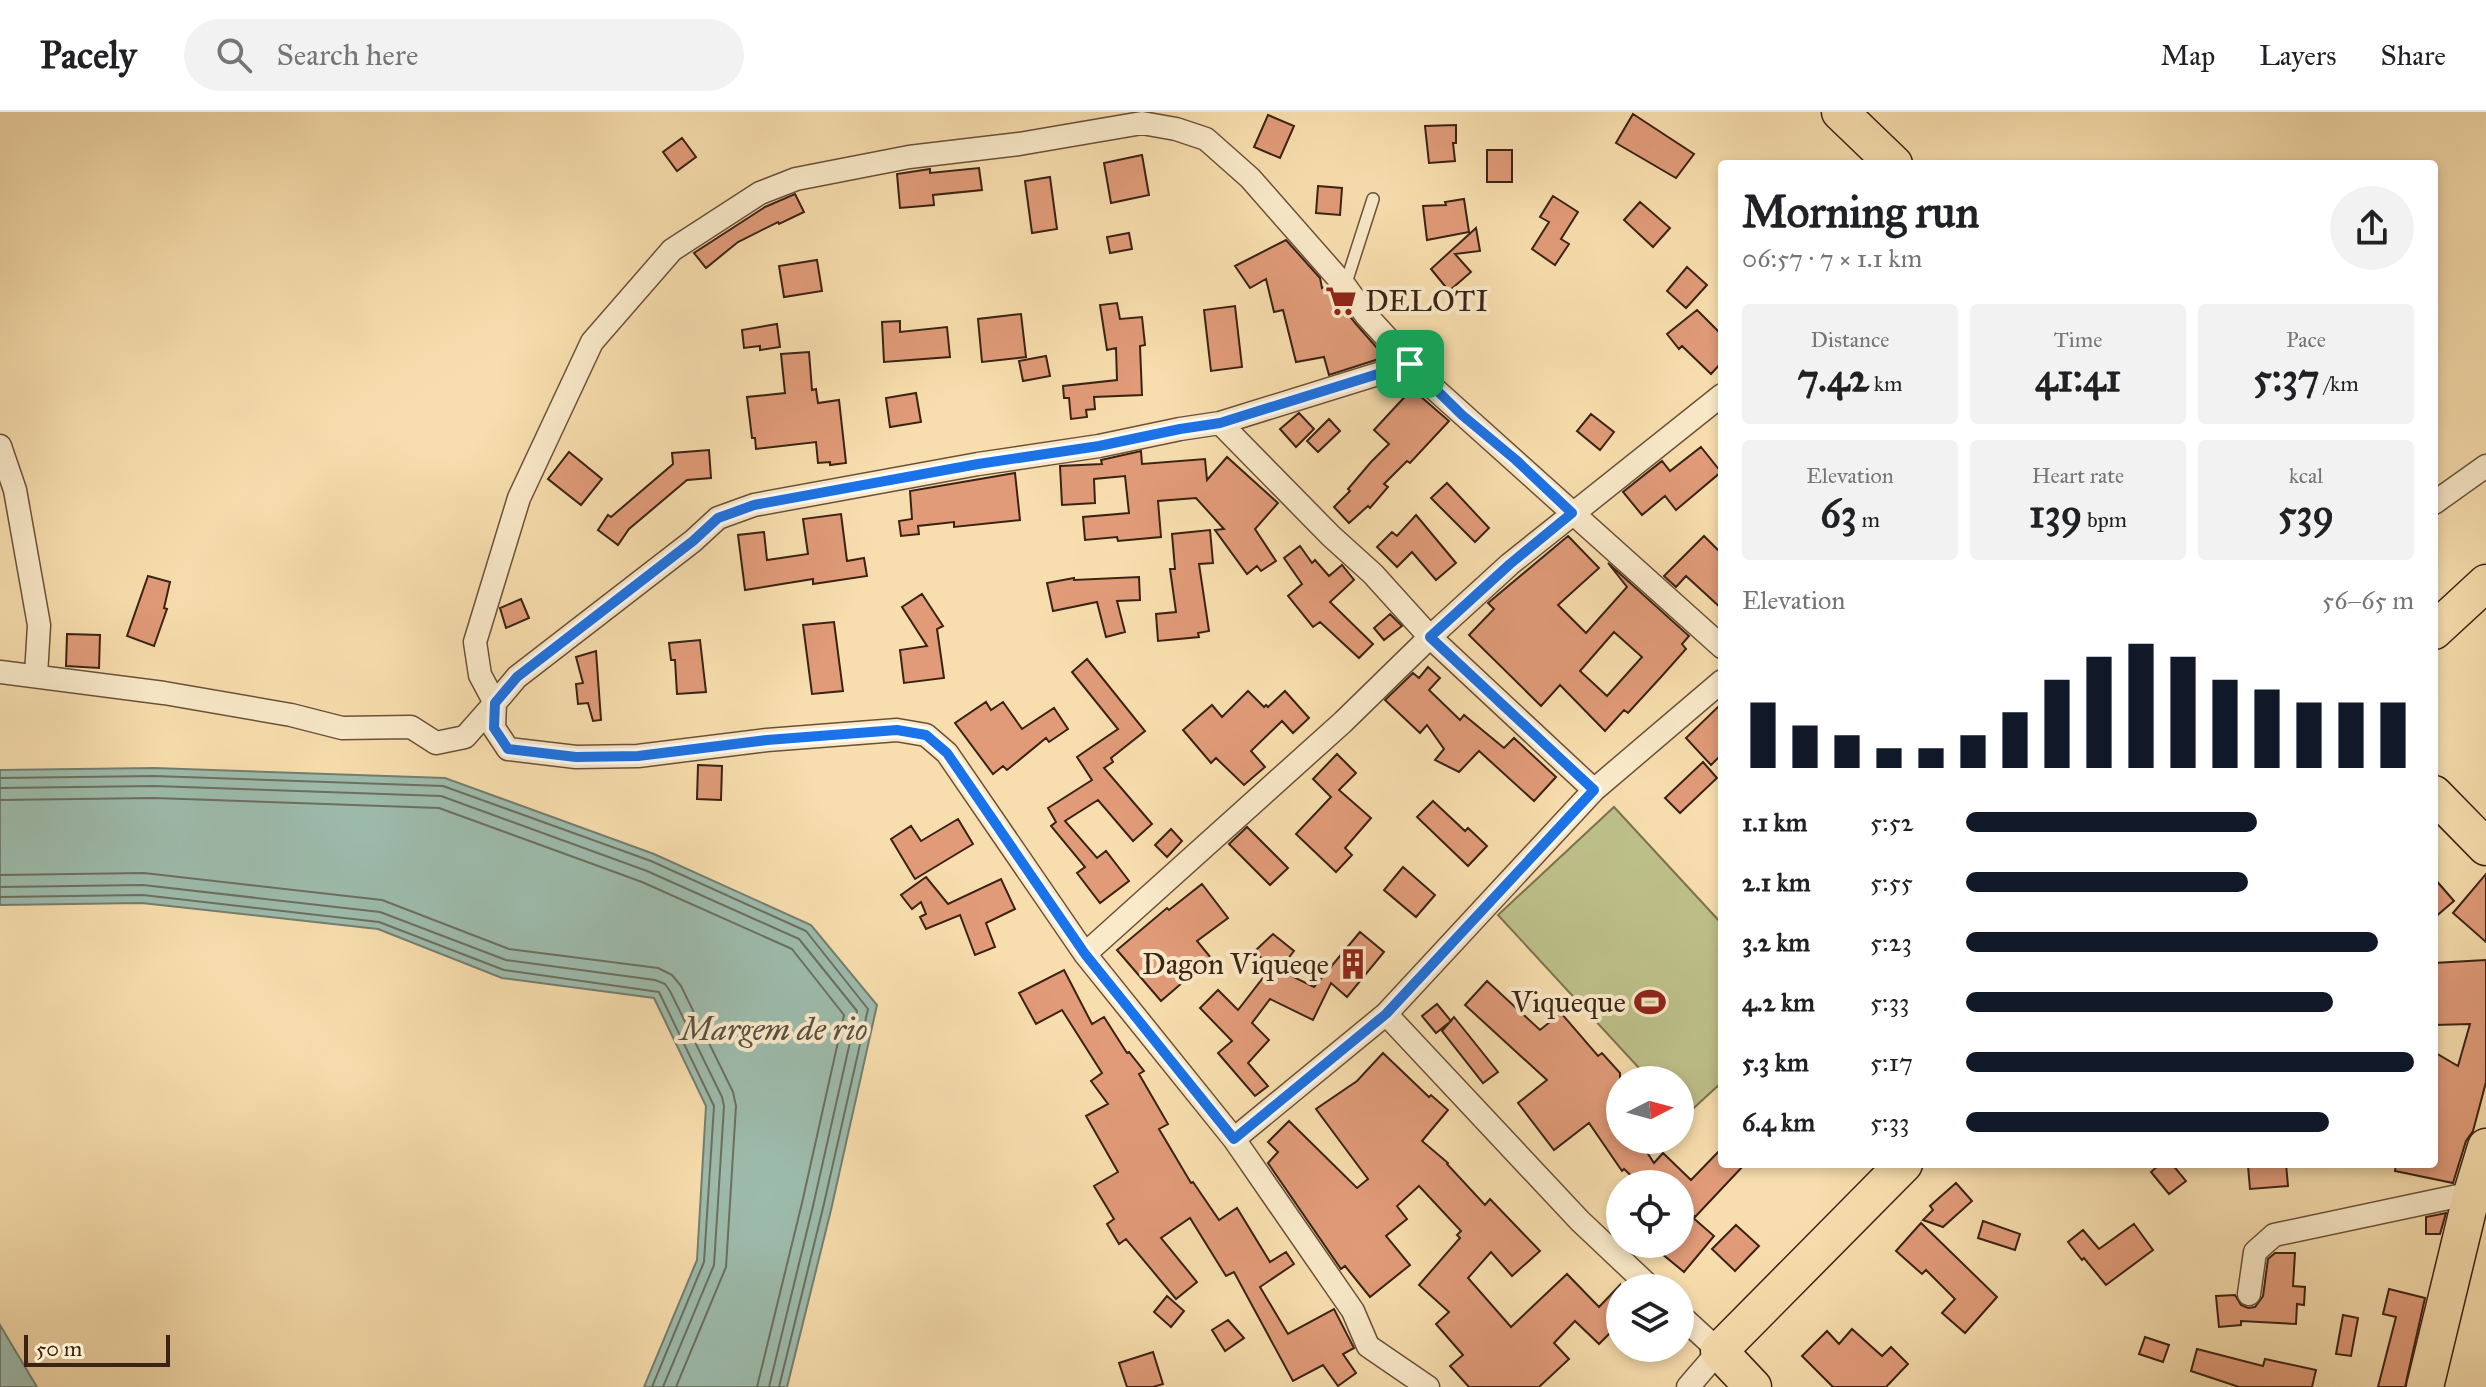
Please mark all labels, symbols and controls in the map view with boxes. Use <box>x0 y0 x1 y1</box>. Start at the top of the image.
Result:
search box <box>184 19 744 91</box>
text: Pacely <box>40 32 136 78</box>
icon: search <box>212 33 256 77</box>
text: Search here <box>276 37 418 73</box>
text: Map <box>2160 38 2215 73</box>
text: Layers <box>2259 38 2337 73</box>
text: Share <box>2381 38 2446 73</box>
text: Morning run <box>1742 185 1979 239</box>
button: share <box>2330 186 2414 270</box>
text: 06:57 · 7 × 1.1 km <box>1742 242 1922 274</box>
place label: DELOTI <box>1365 283 1488 319</box>
supermarket icon: DELOTI <box>1324 284 1358 318</box>
text: Distance <box>1811 326 1889 353</box>
text: Time <box>2054 326 2102 353</box>
text: Pace <box>2286 326 2326 353</box>
pin <box>1376 330 1444 398</box>
icon: arrive <box>1388 342 1432 386</box>
text: 7.42 <box>1798 353 1869 402</box>
text: 41:41 <box>2035 353 2121 402</box>
text: 5:37 <box>2253 353 2319 402</box>
text: km <box>1869 370 1903 397</box>
text: /km <box>2319 370 2359 397</box>
text: Elevation <box>1806 462 1894 489</box>
text: Heart rate <box>2032 462 2124 489</box>
text: kcal <box>2289 462 2323 489</box>
text: 63 <box>1820 489 1857 538</box>
text: 139 <box>2029 489 2082 538</box>
text: 539 <box>2278 489 2334 538</box>
text: m <box>1857 506 1880 533</box>
text: bpm <box>2082 506 2127 533</box>
text: Elevation <box>1742 584 1845 616</box>
text: 56–65 m <box>2322 584 2414 616</box>
text: 1.1 km <box>1742 806 1807 838</box>
text: 5:52 <box>1870 806 1914 838</box>
text: 2.1 km <box>1742 866 1811 898</box>
text: 5:55 <box>1870 866 1913 898</box>
text: 3.2 km <box>1742 926 1810 958</box>
text: 5:23 <box>1870 926 1912 958</box>
place label: Dagon Viqueqe <box>1142 946 1329 982</box>
building icon: Dagon Viqueqe <box>1336 947 1370 981</box>
place label: Viqueque <box>1510 984 1626 1020</box>
sports icon: Viqueque <box>1633 985 1667 1019</box>
text: 4.2 km <box>1742 986 1815 1018</box>
text: 5:33 <box>1870 986 1909 1018</box>
water label: Margem de rio <box>678 1010 867 1049</box>
text: 5.3 km <box>1742 1046 1809 1078</box>
text: 5:17 <box>1870 1046 1913 1078</box>
north arrow <box>1606 1066 1694 1154</box>
map controls <box>1606 1066 1694 1362</box>
text: 6.4 km <box>1742 1106 1815 1138</box>
text: 5:33 <box>1870 1106 1909 1138</box>
button: locate <box>1606 1170 1694 1258</box>
button: layers <box>1606 1274 1694 1362</box>
scale bar <box>24 1331 170 1367</box>
text: 50 m <box>36 1335 82 1362</box>

